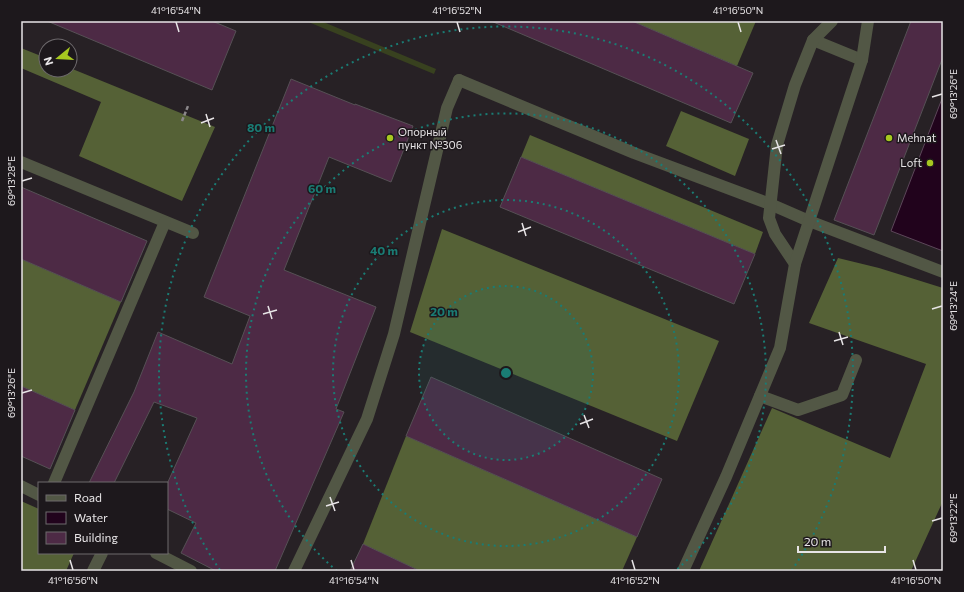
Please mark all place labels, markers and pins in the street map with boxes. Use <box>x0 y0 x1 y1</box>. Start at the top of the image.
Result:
place label: Опорный пункт №306 <box>398 125 463 151</box>
place label: Mehnat <box>897 131 937 144</box>
marker: Опорный пункт №306 <box>385 133 395 143</box>
marker: Mehnat <box>884 133 894 143</box>
place label: Loft <box>900 156 922 169</box>
marker: Loft <box>925 158 935 168</box>
centre of rings <box>499 366 513 380</box>

